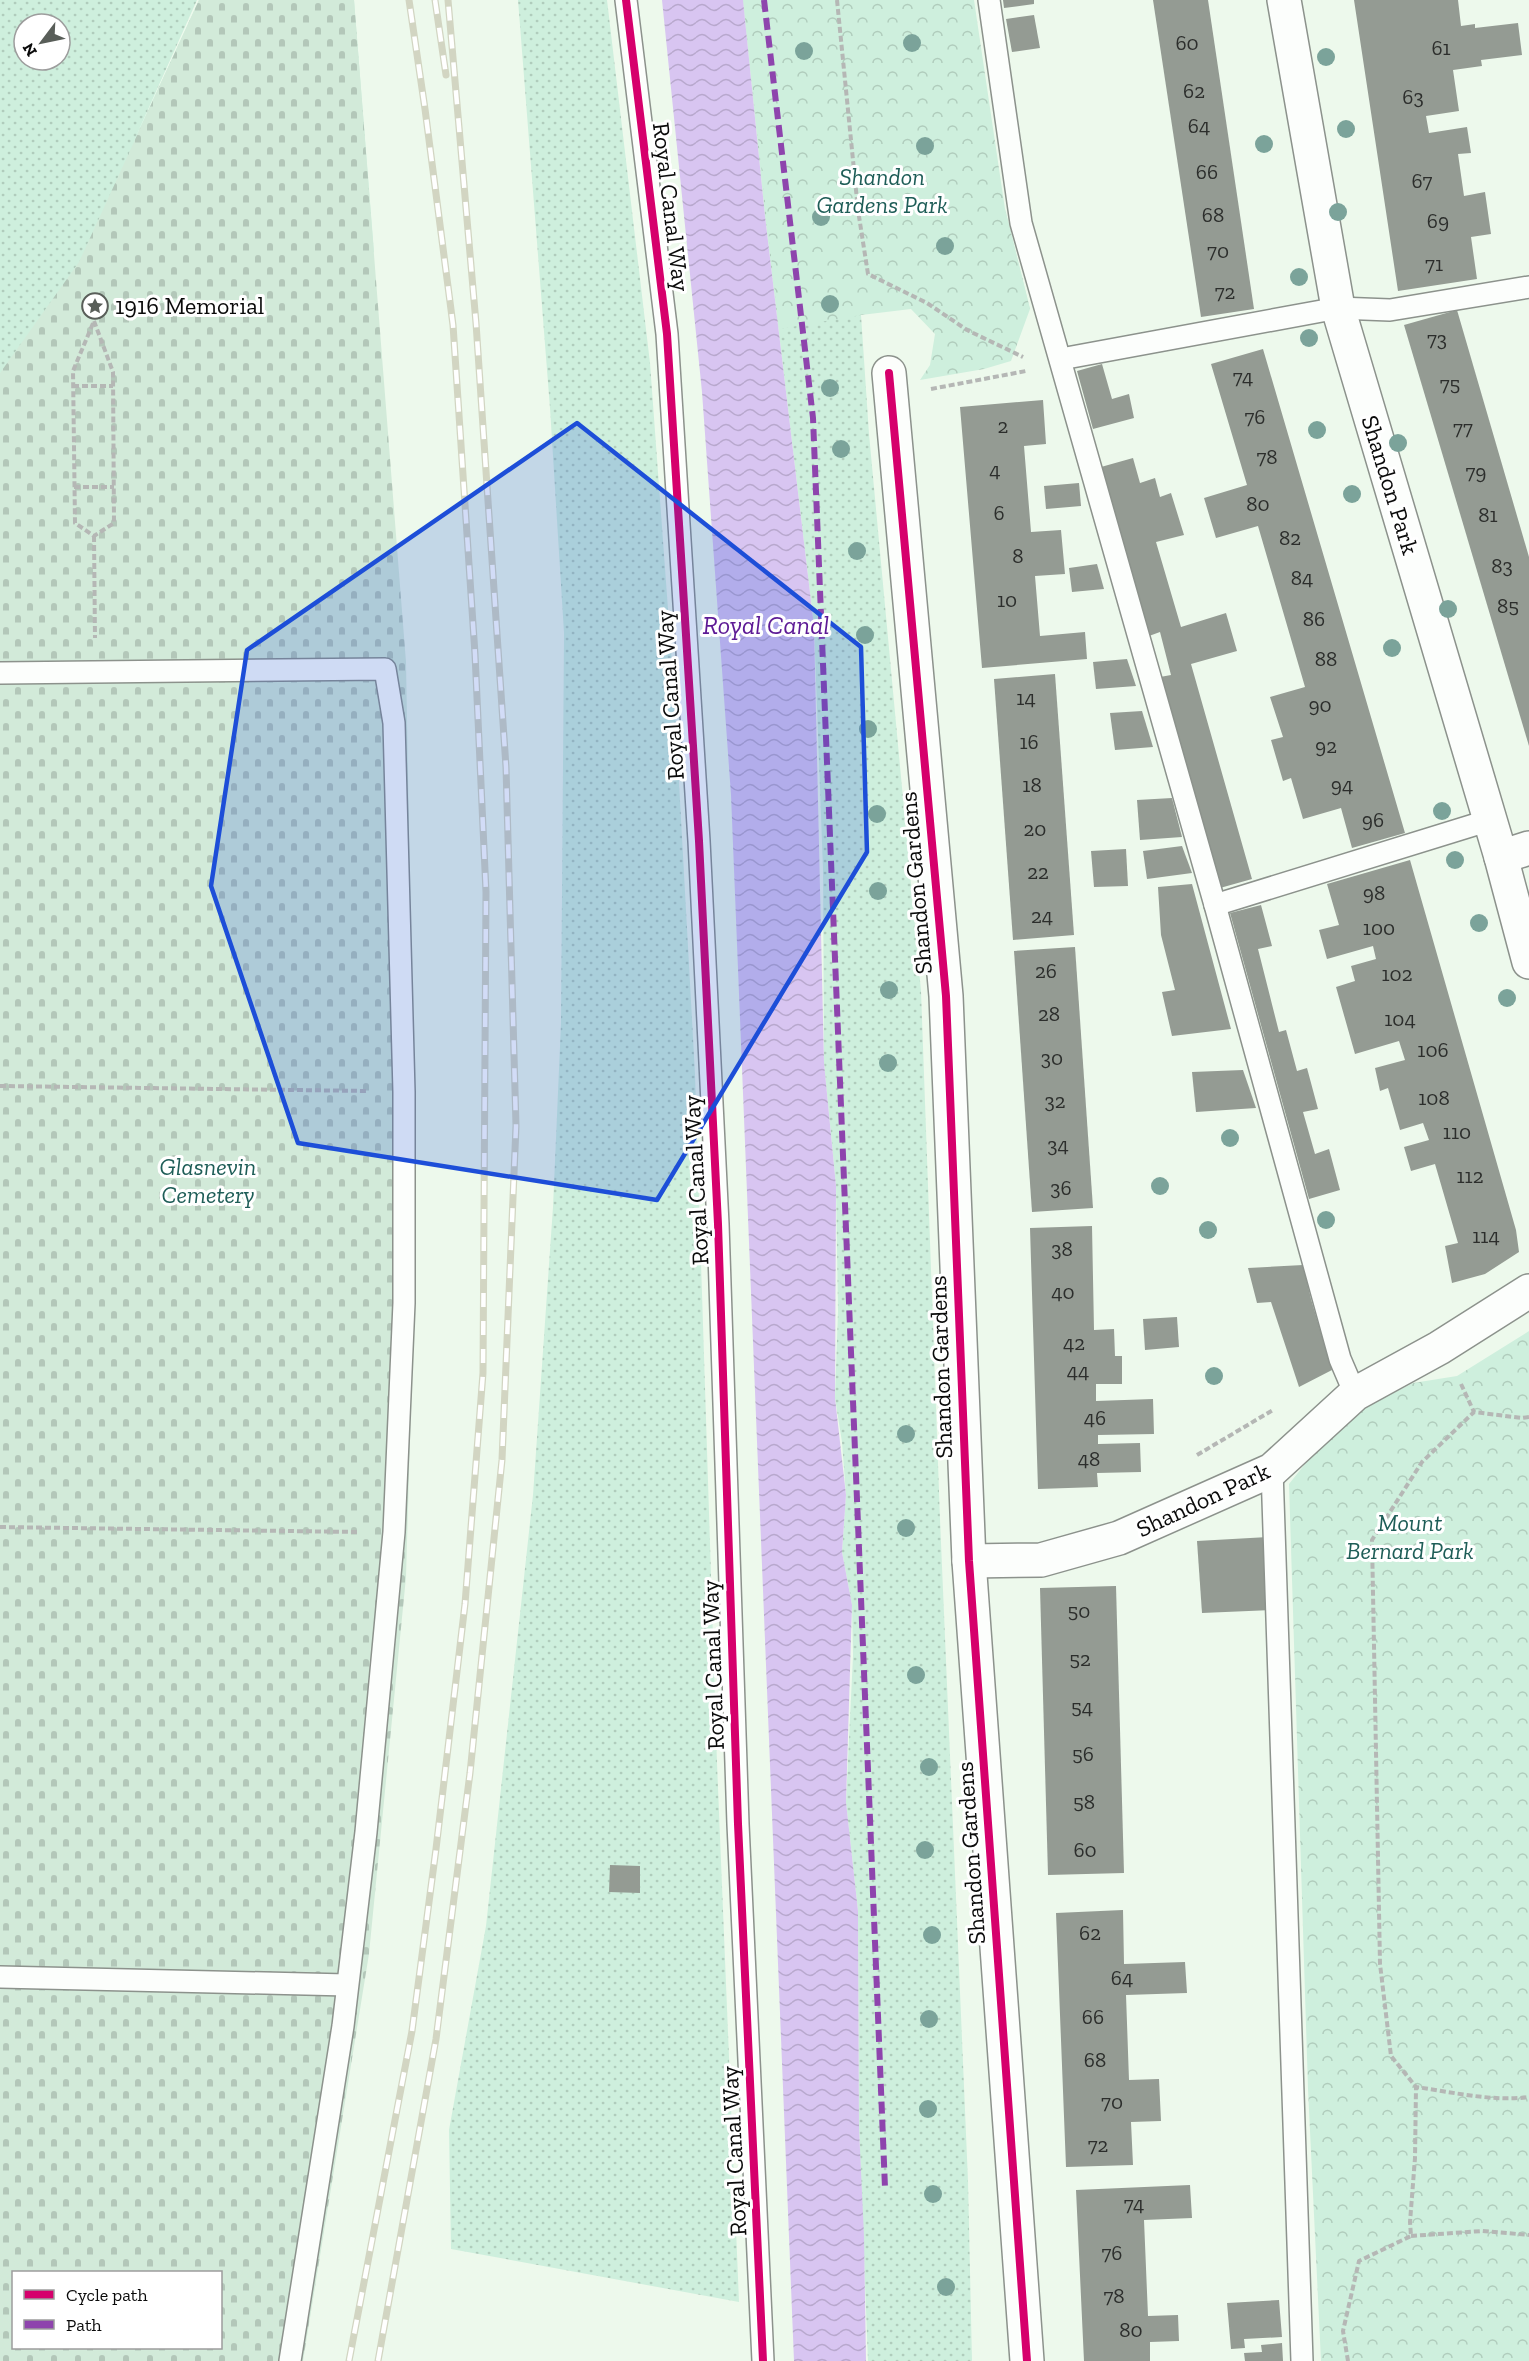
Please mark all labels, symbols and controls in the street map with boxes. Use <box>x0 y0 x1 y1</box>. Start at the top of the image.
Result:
north arrow <box>12 12 72 72</box>
house number: 60 <box>1175 30 1199 55</box>
house number: 61 <box>1431 35 1451 60</box>
text: N <box>18 39 41 60</box>
house number: 62 <box>1183 78 1205 103</box>
house number: 63 <box>1402 84 1424 109</box>
house number: 64 <box>1188 113 1210 138</box>
street label: Royal Canal Way <box>647 121 696 294</box>
house number: 66 <box>1196 159 1218 184</box>
park label: Shandon Gardens Park <box>816 162 948 219</box>
house number: 67 <box>1411 168 1433 193</box>
house number: 68 <box>1202 202 1224 227</box>
house number: 69 <box>1427 208 1449 233</box>
house number: 70 <box>1207 238 1229 263</box>
house number: 71 <box>1425 251 1443 276</box>
house number: 72 <box>1215 279 1235 304</box>
place icon: 1916 Memorial <box>80 291 110 321</box>
place label: 1916 Memorial <box>115 291 264 320</box>
house number: 73 <box>1427 326 1447 351</box>
house number: 74 <box>1233 364 1253 389</box>
house number: 75 <box>1440 371 1460 396</box>
house number: 76 <box>1244 404 1266 429</box>
street label: Shandon Park <box>1356 412 1426 558</box>
house number: 2 <box>998 413 1008 438</box>
house number: 77 <box>1453 415 1473 440</box>
house number: 78 <box>1256 444 1278 469</box>
house number: 4 <box>989 457 1001 482</box>
house number: 79 <box>1465 459 1487 484</box>
house number: 80 <box>1246 491 1270 516</box>
house number: 6 <box>993 500 1005 525</box>
house number: 81 <box>1478 502 1498 527</box>
house number: 82 <box>1279 525 1301 550</box>
house number: 8 <box>1012 543 1024 568</box>
house number: 83 <box>1491 553 1513 578</box>
house number: 84 <box>1291 565 1313 590</box>
house number: 10 <box>997 587 1017 612</box>
house number: 85 <box>1497 593 1519 618</box>
house number: 86 <box>1303 606 1325 631</box>
street label: Royal Canal Way <box>649 608 690 781</box>
water label: Royal Canal <box>702 609 830 641</box>
house number: 88 <box>1315 646 1337 671</box>
house number: 14 <box>1016 685 1036 710</box>
house number: 90 <box>1308 692 1332 717</box>
house number: 16 <box>1019 729 1039 754</box>
house number: 92 <box>1315 733 1337 758</box>
house number: 18 <box>1022 772 1042 797</box>
house number: 94 <box>1331 772 1353 797</box>
street label: Shandon Gardens <box>893 791 938 976</box>
house number: 96 <box>1362 807 1384 832</box>
house number: 20 <box>1024 816 1046 841</box>
house number: 22 <box>1027 859 1049 884</box>
house number: 98 <box>1363 880 1385 905</box>
house number: 24 <box>1031 903 1053 928</box>
house number: 100 <box>1363 915 1395 940</box>
house number: 26 <box>1035 958 1057 983</box>
house number: 102 <box>1382 961 1413 986</box>
house number: 28 <box>1038 1001 1060 1026</box>
house number: 104 <box>1384 1006 1416 1031</box>
house number: 106 <box>1417 1037 1449 1062</box>
house number: 30 <box>1041 1045 1063 1070</box>
house number: 108 <box>1418 1085 1450 1110</box>
house number: 32 <box>1044 1088 1066 1113</box>
street label: Royal Canal Way <box>677 1093 714 1266</box>
house number: 110 <box>1443 1119 1471 1144</box>
house number: 34 <box>1047 1132 1069 1157</box>
park label: Glasnevin Cemetery <box>160 1152 256 1209</box>
house number: 112 <box>1457 1163 1484 1188</box>
house number: 36 <box>1050 1175 1072 1200</box>
house number: 114 <box>1472 1223 1500 1248</box>
house number: 38 <box>1051 1236 1073 1261</box>
street label: Shandon Gardens <box>923 1275 958 1459</box>
house number: 40 <box>1051 1279 1075 1304</box>
house number: 42 <box>1063 1330 1085 1355</box>
house number: 44 <box>1067 1358 1089 1383</box>
house number: 46 <box>1084 1405 1106 1430</box>
house number: 48 <box>1078 1446 1100 1471</box>
street label: Shandon Park <box>1131 1456 1275 1543</box>
park label: Mount Bernard Park <box>1346 1508 1474 1565</box>
street label: Royal Canal Way <box>695 1579 730 1751</box>
house number: 50 <box>1068 1598 1090 1623</box>
house number: 52 <box>1069 1646 1091 1671</box>
house number: 54 <box>1071 1694 1093 1719</box>
house number: 56 <box>1072 1741 1094 1766</box>
street label: Shandon Gardens <box>950 1761 991 1945</box>
house number: 58 <box>1073 1789 1095 1814</box>
house number: 60 <box>1073 1837 1097 1862</box>
house number: 62 <box>1079 1920 1101 1945</box>
house number: 64 <box>1111 1965 1133 1990</box>
house number: 66 <box>1082 2004 1104 2029</box>
house number: 68 <box>1084 2047 1106 2072</box>
street label: Royal Canal Way <box>715 2064 752 2237</box>
house number: 70 <box>1101 2089 1123 2114</box>
house number: 72 <box>1088 2132 1108 2157</box>
house number: 74 <box>1124 2191 1144 2216</box>
house number: 76 <box>1101 2240 1123 2265</box>
legend <box>12 2271 222 2349</box>
house number: 78 <box>1103 2283 1125 2308</box>
text: Cycle path <box>66 2284 148 2306</box>
text: Path <box>66 2314 102 2336</box>
house number: 80 <box>1119 2317 1143 2342</box>

